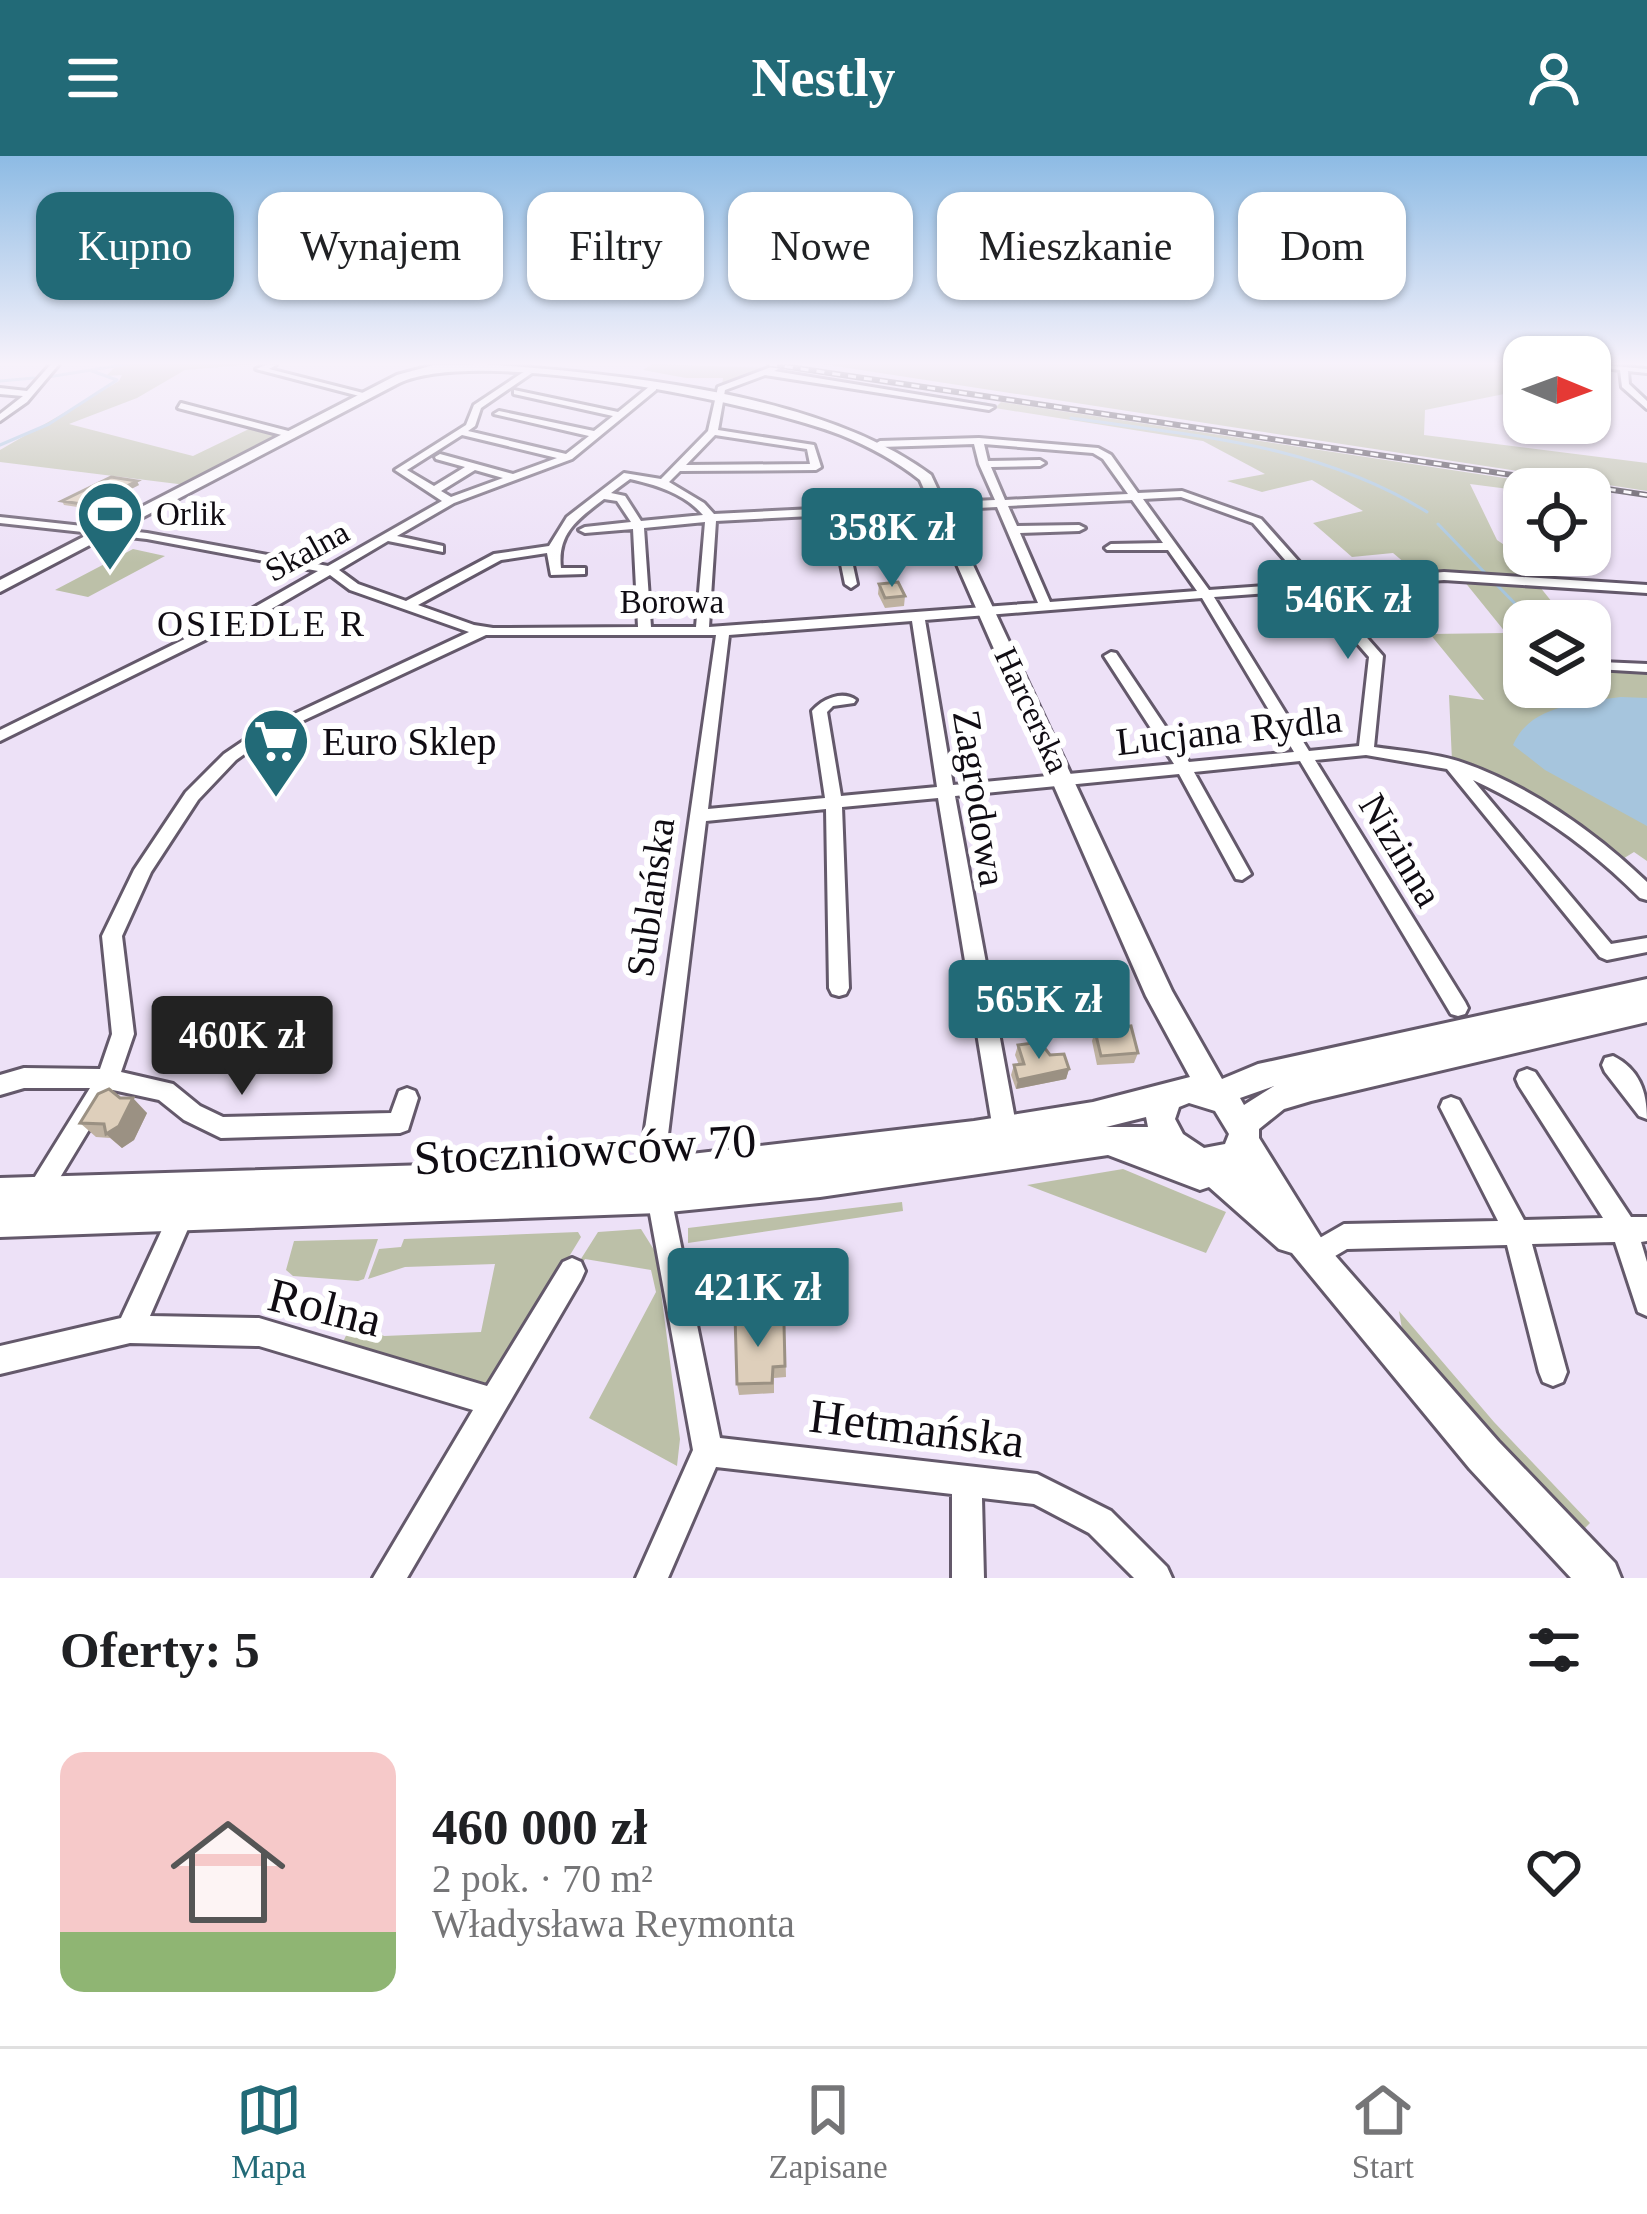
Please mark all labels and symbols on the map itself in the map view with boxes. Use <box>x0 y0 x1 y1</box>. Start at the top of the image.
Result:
north arrow <box>1503 336 1611 444</box>
sports icon: Orlik <box>75 479 145 573</box>
pin: 358K zł <box>781 488 1003 590</box>
place label: Orlik <box>156 496 226 532</box>
street label: Skalna <box>259 513 355 589</box>
pin: 546K zł <box>1237 560 1459 662</box>
street label: Borowa <box>620 584 725 620</box>
district label: OSIEDLE R <box>157 604 367 644</box>
street label: Harcerska <box>987 642 1077 779</box>
street label: Lucjana Rydla <box>1114 697 1344 764</box>
supermarket icon: Euro Sklep <box>241 706 311 800</box>
street label: Zagrodowa <box>944 707 1015 889</box>
place label: Euro Sklep <box>322 720 496 764</box>
street label: Nizinna <box>1351 786 1451 914</box>
street label: Sublańska <box>618 815 682 979</box>
pin: 565K zł <box>928 960 1150 1062</box>
pin: 460K zł <box>131 996 353 1098</box>
street label: Stoczniowców 70 <box>413 1114 757 1184</box>
pin: 421K zł <box>647 1248 869 1350</box>
street label: Rolna <box>263 1267 387 1347</box>
street label: Hetmańska <box>807 1389 1027 1467</box>

